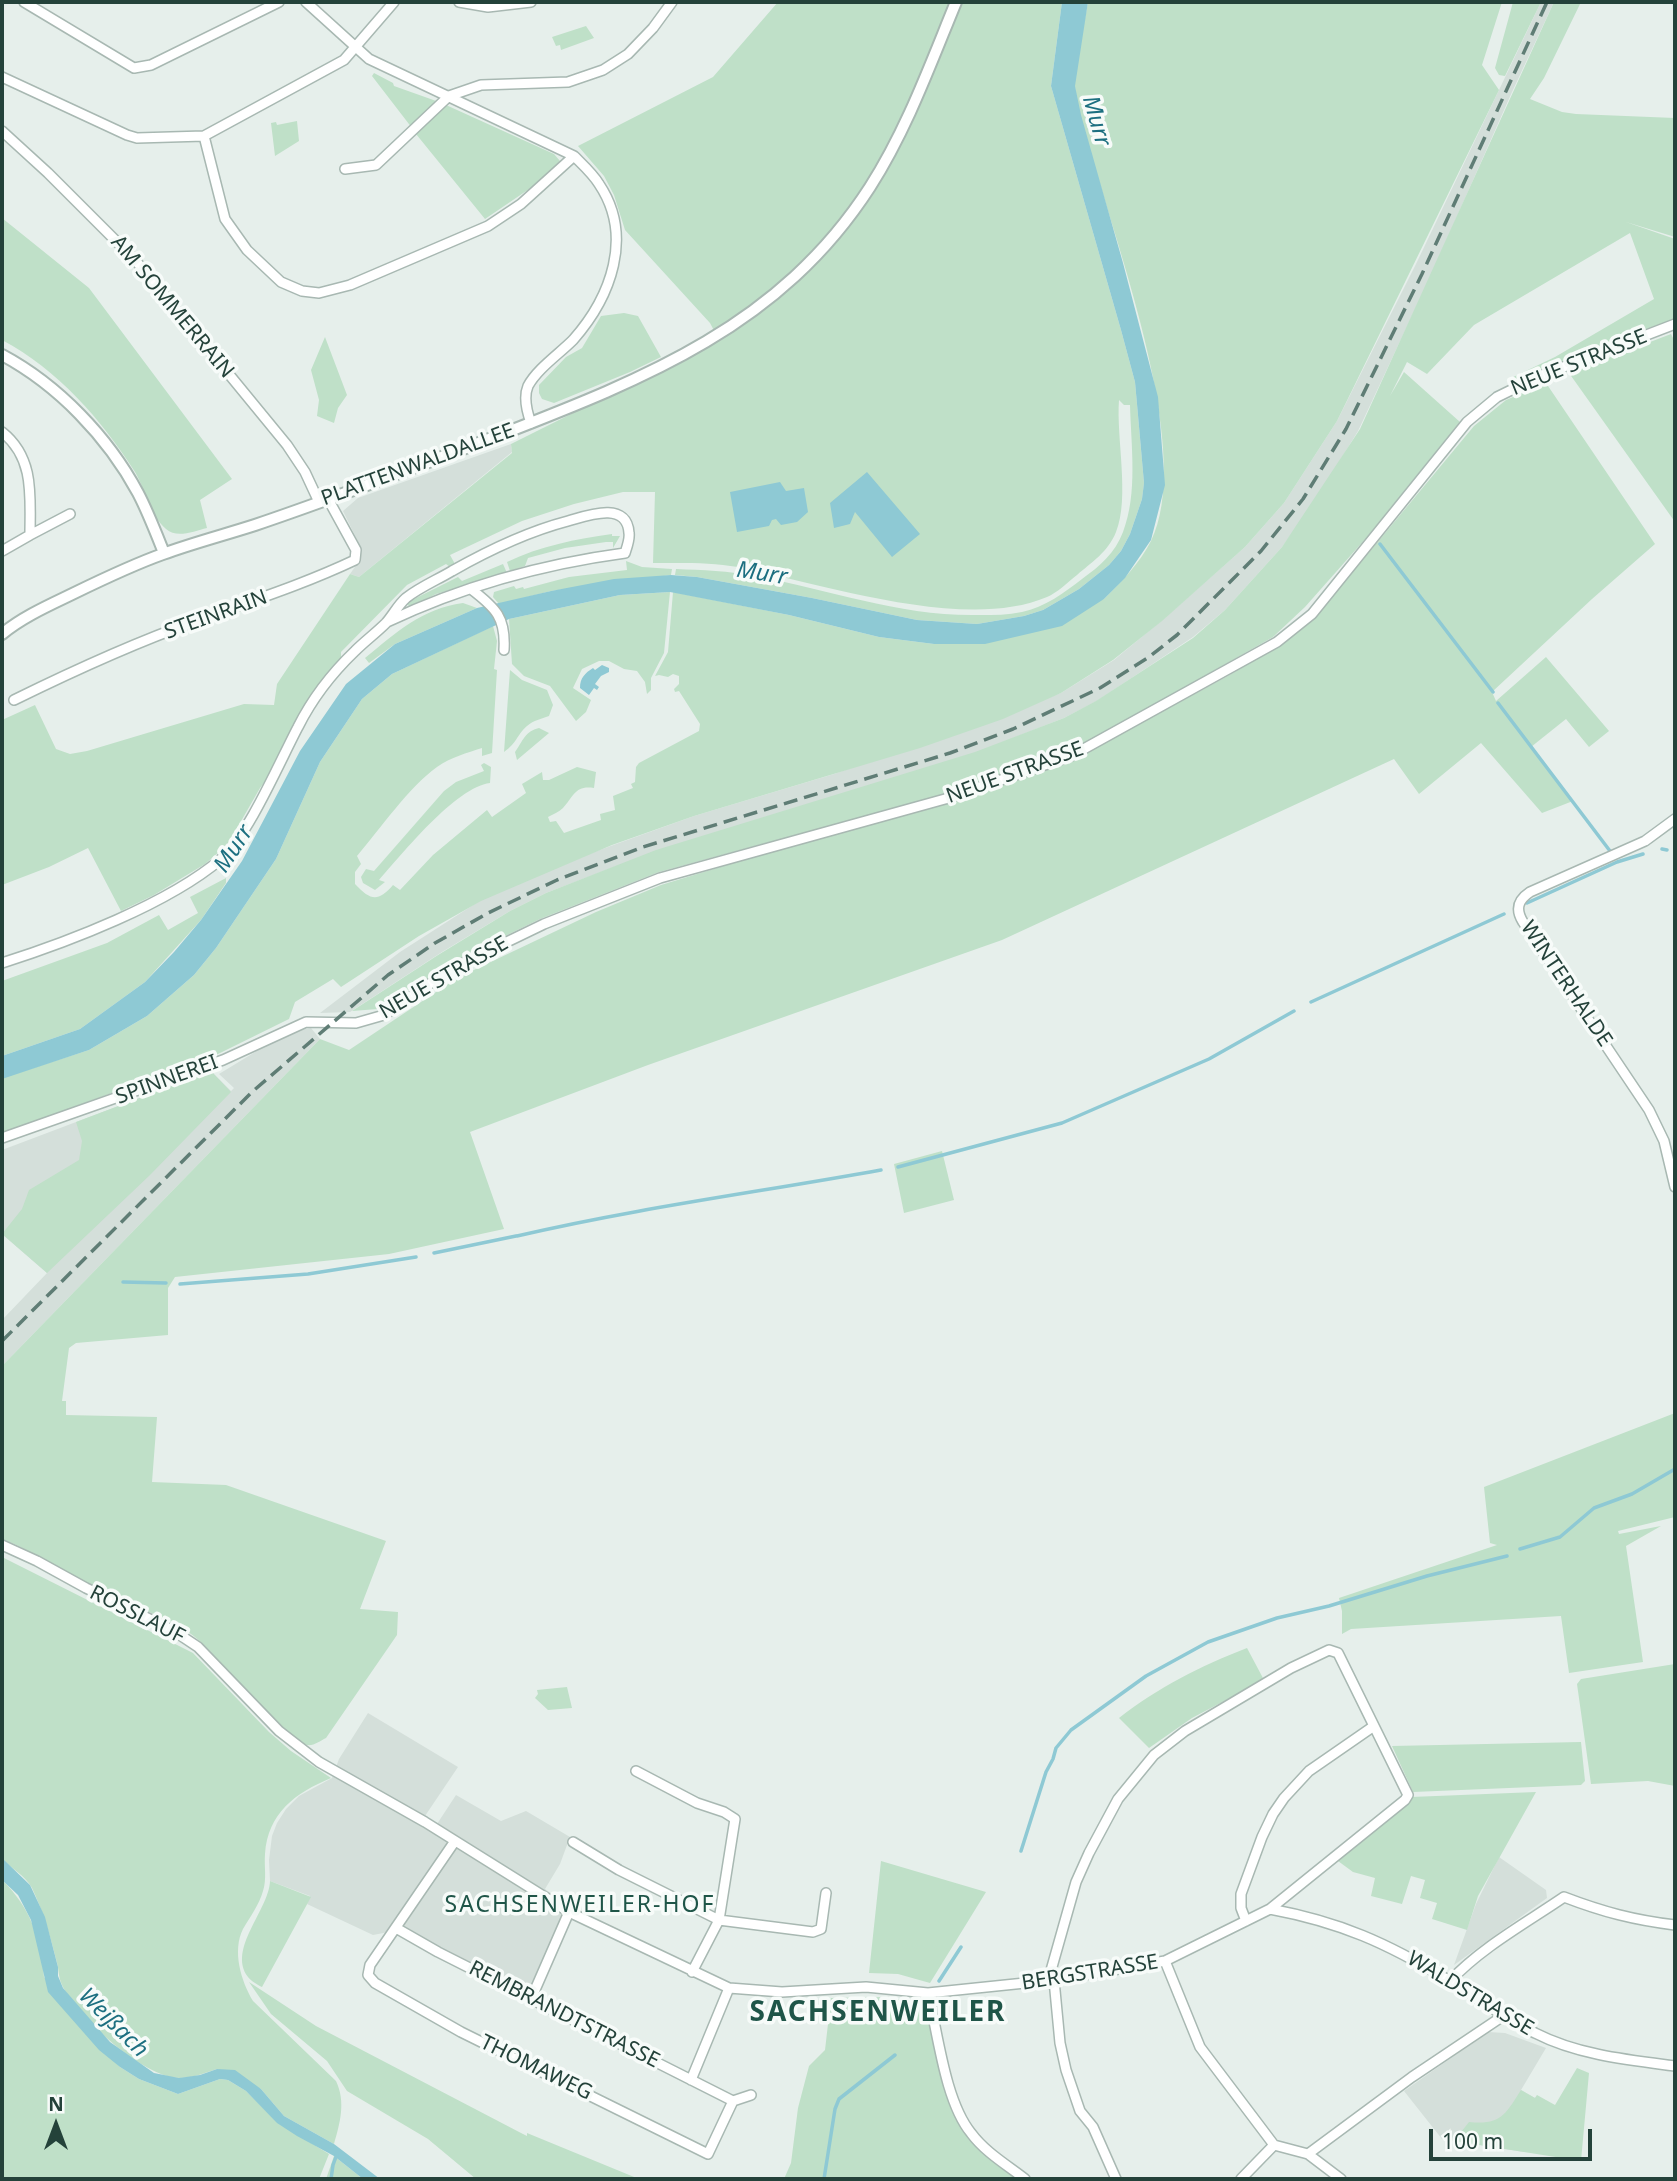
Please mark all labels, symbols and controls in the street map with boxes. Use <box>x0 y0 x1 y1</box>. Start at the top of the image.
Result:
water label: Murr <box>1076 93 1116 149</box>
street label: AM SOMMERRAIN <box>105 231 239 383</box>
street label: NEUE STRASSE <box>1507 324 1651 402</box>
street label: PLATTENWALDALLEE <box>318 418 518 512</box>
water label: Murr <box>735 556 789 592</box>
street label: STEINRAIN <box>161 585 271 645</box>
street label: NEUE STRASSE <box>943 736 1087 810</box>
water label: Murr <box>209 820 259 878</box>
street label: WINTERHALDE <box>1515 916 1617 1052</box>
street label: NEUE STRASSE <box>375 931 513 1025</box>
street label: SPINNEREI <box>113 1050 221 1110</box>
street label: ROSSLAUF <box>85 1580 189 1650</box>
district label: SACHSENWEILER-HOF <box>447 1891 713 1919</box>
street label: WALDSTRASSE <box>1402 1946 1538 2042</box>
street label: BERGSTRASSE <box>1020 1950 1160 1996</box>
street label: REMBRANDTSTRASSE <box>464 1956 664 2074</box>
water label: Weißach <box>73 1983 153 2063</box>
district label: SACHSENWEILER <box>751 1996 1005 2030</box>
street label: THOMAWEG <box>476 2030 596 2106</box>
north arrow <box>21 2090 91 2160</box>
text: N <box>48 2091 64 2117</box>
scale bar <box>1432 2114 1595 2158</box>
text: 100 m <box>1442 2127 1503 2155</box>

